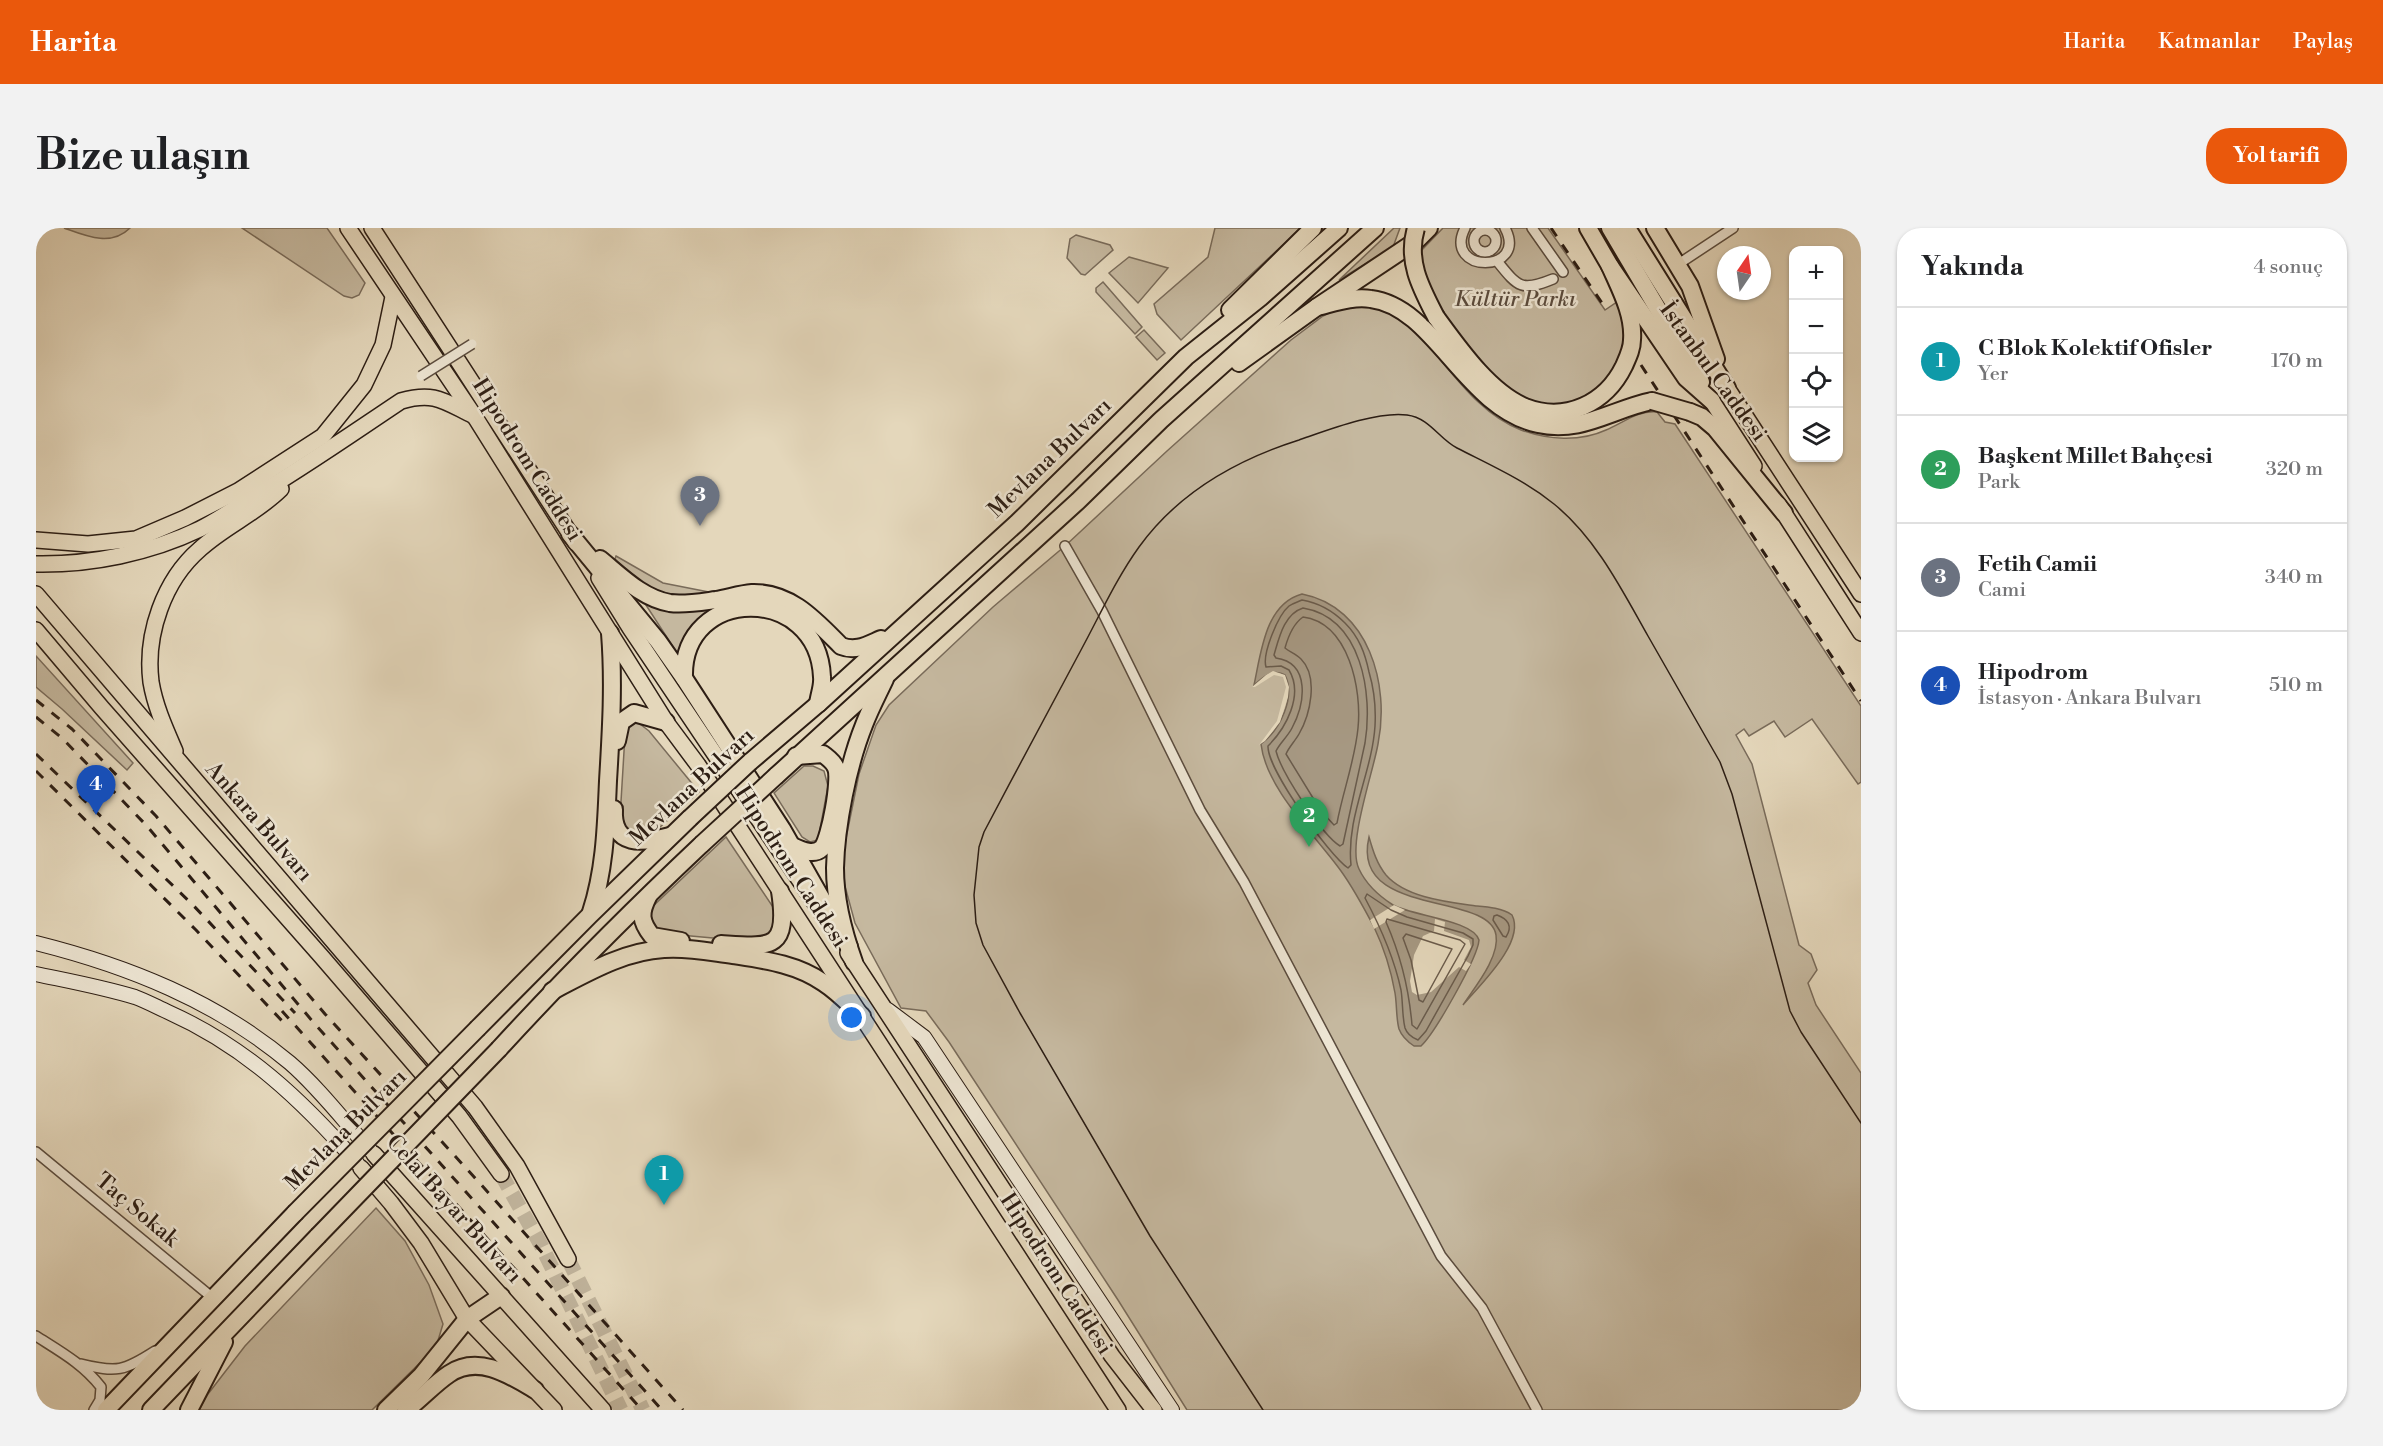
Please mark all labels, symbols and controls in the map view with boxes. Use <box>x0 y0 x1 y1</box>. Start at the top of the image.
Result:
text: Harita <box>30 25 117 60</box>
text: Harita <box>2063 29 2125 55</box>
text: Katmanlar <box>2158 29 2260 55</box>
text: Paylaş <box>2293 29 2353 55</box>
button: Yol tarifi <box>2206 128 2347 184</box>
text: Bize ulaşın <box>36 130 250 183</box>
north arrow <box>1717 246 1771 300</box>
map controls <box>1789 246 1843 462</box>
button: + <box>1789 246 1843 300</box>
text: Yakında <box>1921 251 2024 283</box>
text: 4 sonuç <box>2254 255 2323 280</box>
park label: Kültür Parkı <box>1454 286 1576 313</box>
street label: İstanbul Caddesi <box>1653 296 1773 447</box>
button: − <box>1789 300 1843 354</box>
text: C Blok Kolektif Ofisler <box>1978 335 2212 362</box>
text: 1 <box>1936 349 1945 374</box>
text: 170 m <box>2271 349 2323 374</box>
button: locate <box>1789 354 1843 408</box>
text: Yer <box>1978 362 2008 387</box>
street label: Hipodrom Caddesi <box>466 374 588 546</box>
street label: Mevlana Bulvarı <box>983 392 1117 524</box>
button: layers <box>1789 408 1843 462</box>
text: Başkent Millet Bahçesi <box>1978 443 2213 470</box>
text: 2 <box>1934 457 1947 482</box>
text: 320 m <box>2266 457 2323 482</box>
text: Park <box>1978 470 2020 495</box>
pin: 3 <box>680 476 720 526</box>
text: Fetih Camii <box>1978 551 2097 578</box>
text: 3 <box>1934 565 1947 590</box>
text: 340 m <box>2265 565 2323 590</box>
text: Cami <box>1978 578 2026 603</box>
text: Hipodrom <box>1978 659 2088 686</box>
text: 4 <box>1934 673 1947 698</box>
text: 510 m <box>2269 673 2323 698</box>
text: İstasyon · Ankara Bulvarı <box>1978 686 2202 711</box>
street label: Mevlana Bulvarı <box>624 722 760 852</box>
street label: Ankara Bulvarı <box>199 756 318 887</box>
pin: 4 <box>76 766 116 815</box>
street label: Hipodrom Caddesi <box>729 781 853 953</box>
pin: 2 <box>1290 798 1328 847</box>
your location <box>837 1003 866 1032</box>
street label: Mevlana Bulvarı <box>279 1063 413 1197</box>
street label: Celal Bayar Bulvarı <box>380 1129 528 1289</box>
pin: 1 <box>644 1156 684 1205</box>
street label: Taç Sokak <box>90 1167 185 1254</box>
street label: Hipodrom Caddesi <box>994 1188 1118 1360</box>

